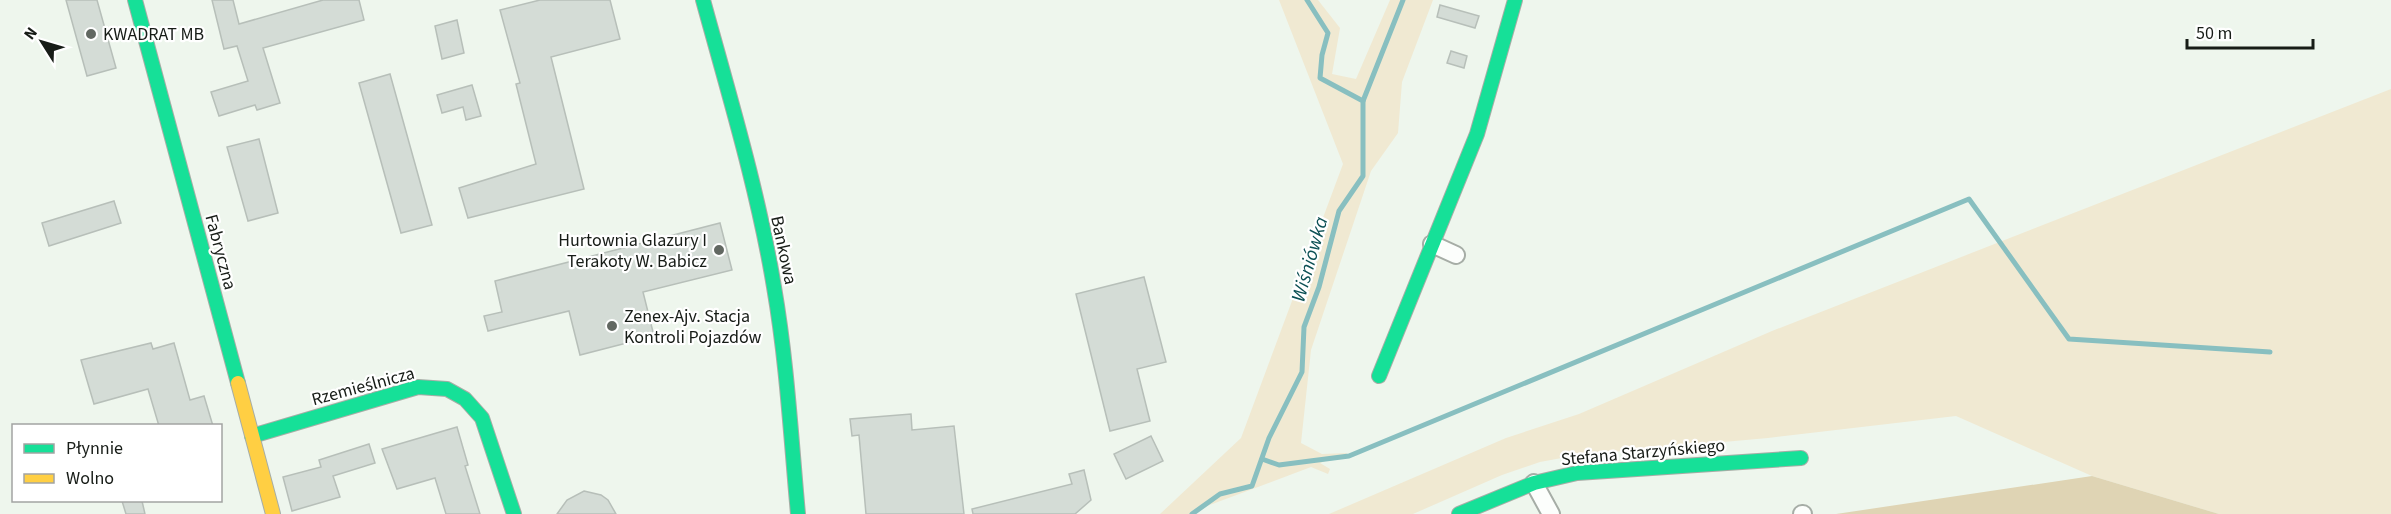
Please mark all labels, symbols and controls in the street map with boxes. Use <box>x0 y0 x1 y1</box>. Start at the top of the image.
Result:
north arrow <box>12 12 72 72</box>
scale bar <box>2187 12 2313 50</box>
text: 50 m <box>2196 21 2232 46</box>
place label: KWADRAT MB <box>103 22 204 47</box>
text: N <box>19 23 43 44</box>
marker: KWADRAT MB <box>84 27 98 41</box>
street label: Fabryczna <box>198 212 243 293</box>
street label: Bankowa <box>764 213 803 287</box>
water label: Wiśniówka <box>1284 213 1336 305</box>
place label: Hurtownia Glazury I Terakoty W. Babicz <box>558 228 707 274</box>
marker: Hurtownia Glazury I Terakoty W. Babicz <box>712 243 726 257</box>
place label: Zenex-Ajv. Stacja Kontroli Pojazdów <box>624 304 762 350</box>
marker: Zenex-Ajv. Stacja Kontroli Pojazdów <box>605 319 619 333</box>
street label: Rzemieślnicza <box>309 361 417 412</box>
legend <box>12 424 222 502</box>
street label: Stefana Starzyńskiego <box>1560 433 1726 472</box>
text: Płynnie <box>66 436 123 461</box>
text: Wolno <box>66 466 114 491</box>

